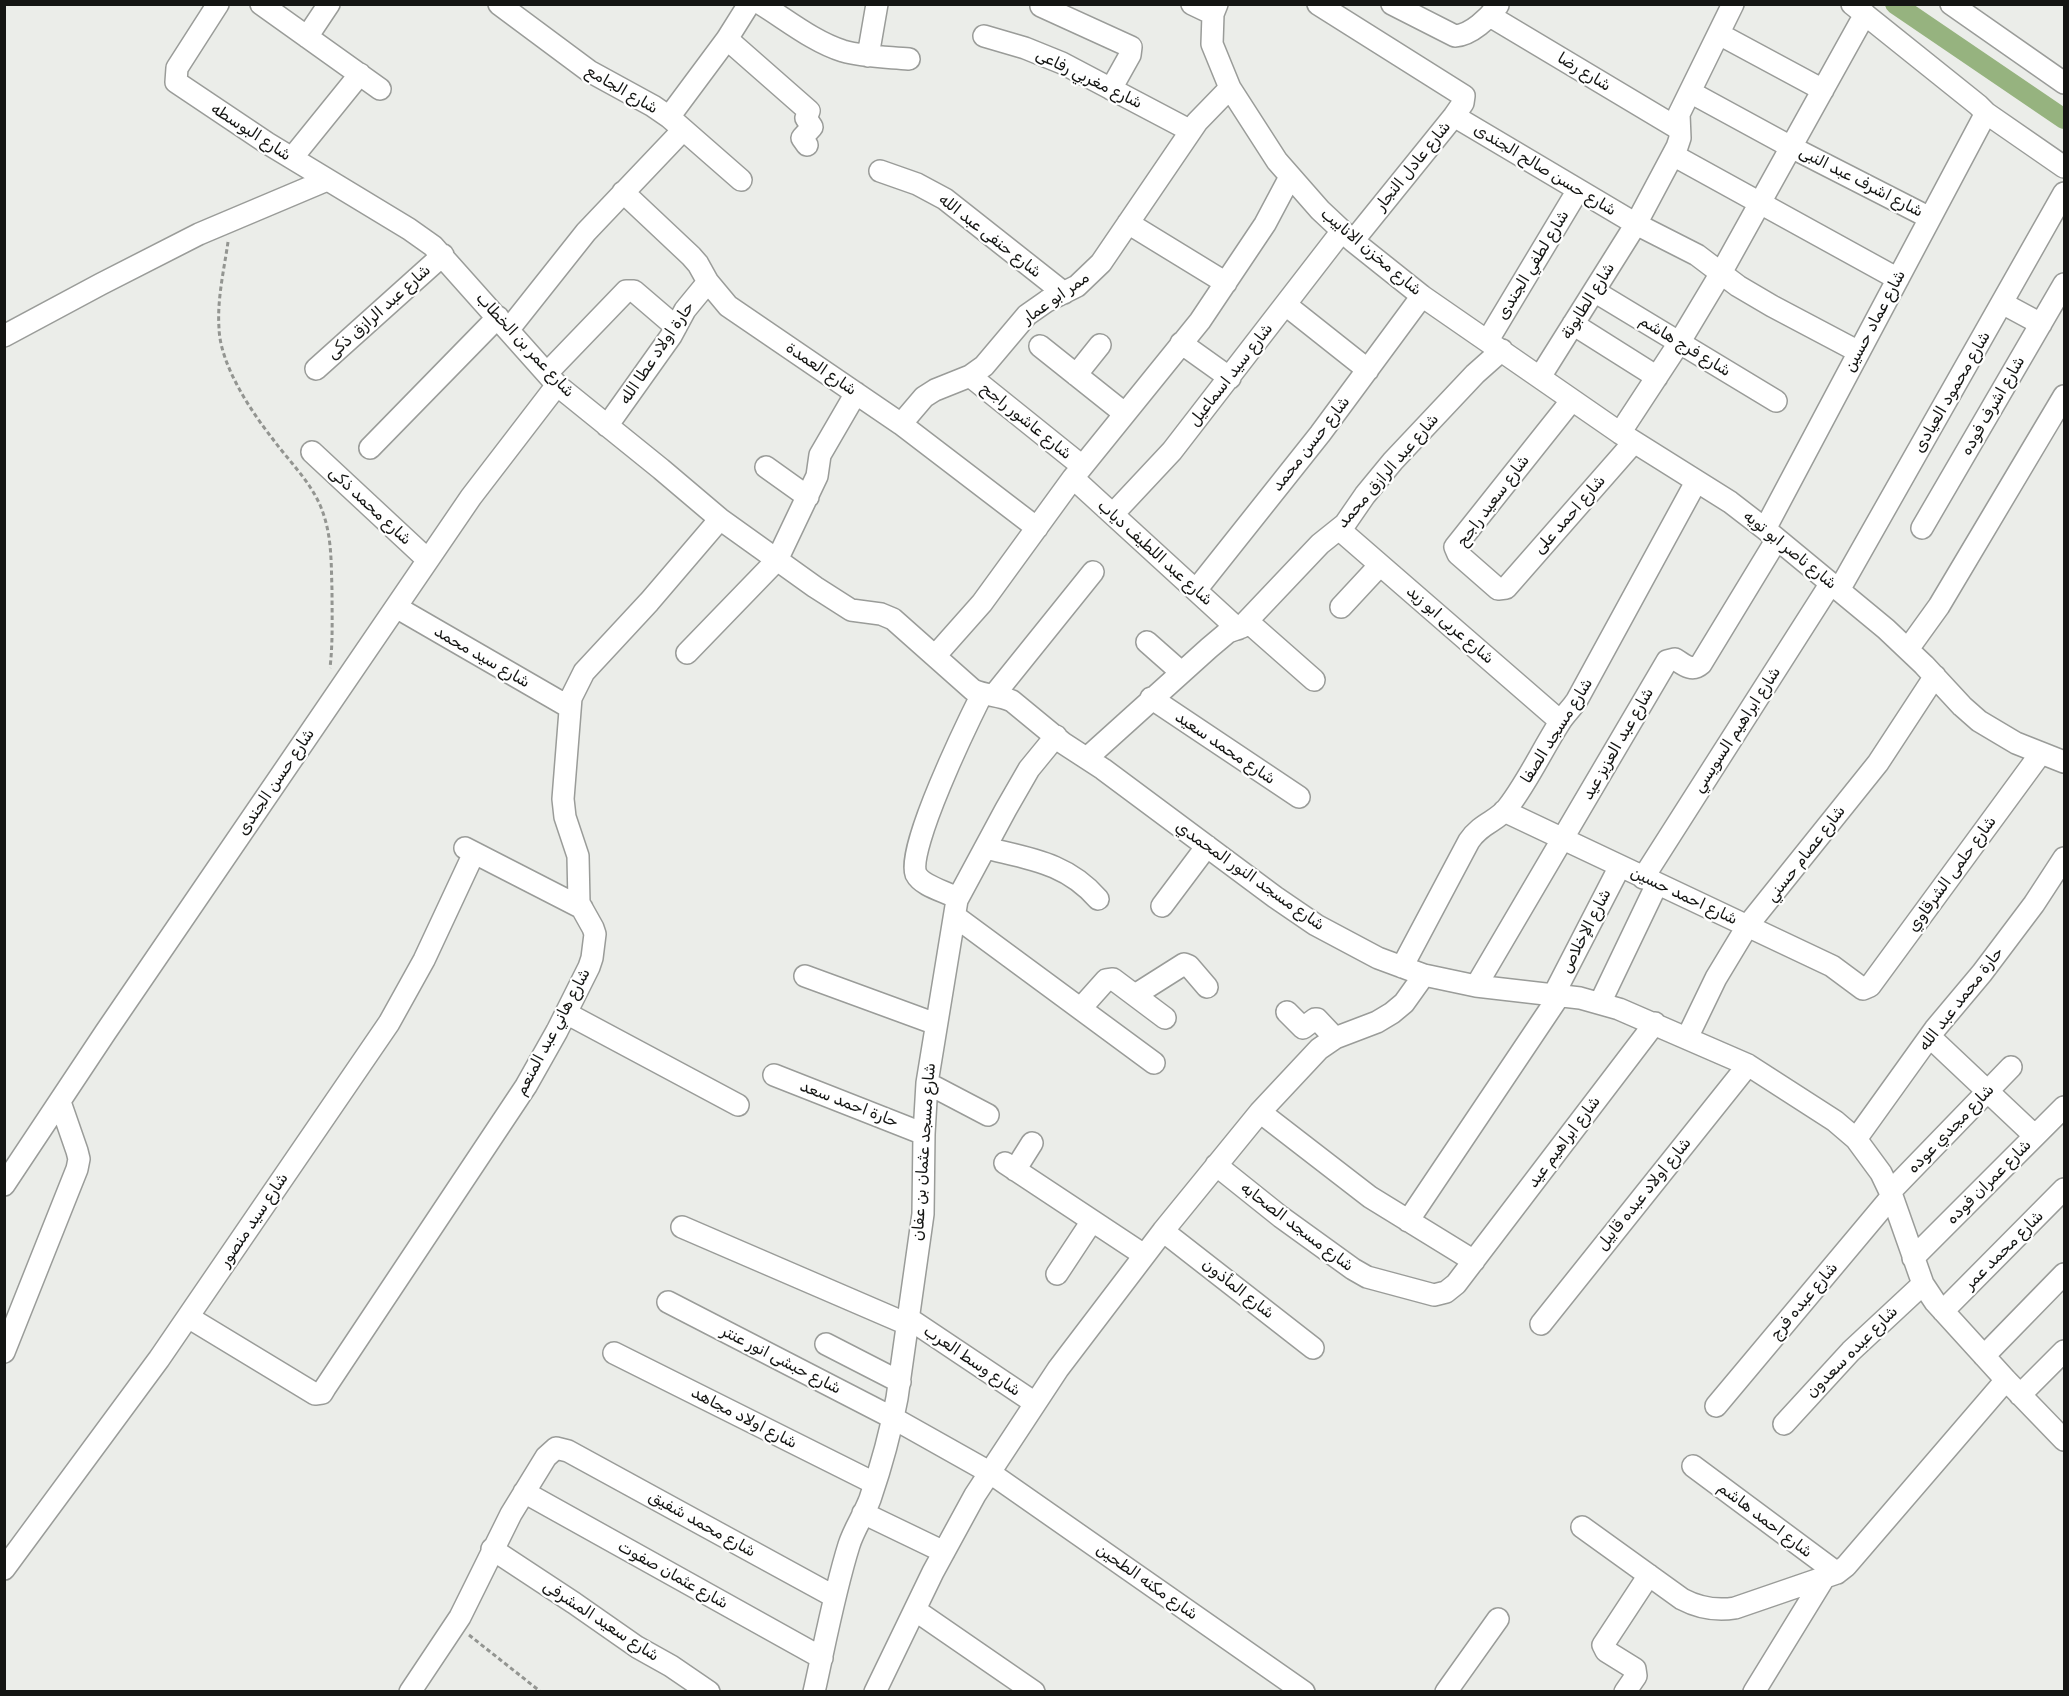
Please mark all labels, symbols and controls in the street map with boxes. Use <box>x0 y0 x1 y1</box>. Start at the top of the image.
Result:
street label: شارع مغربي رفاعى <box>1033 45 1145 113</box>
street label: شارع رضا <box>1554 49 1614 95</box>
street label: شارع الجامع <box>583 62 661 118</box>
street label: شارع البوسطه <box>207 99 295 165</box>
street label: شارع عادل النجار <box>1371 117 1455 215</box>
street label: شارع حسن صالح الجندى <box>1470 120 1620 220</box>
street label: شارع اشرف عبد النبى <box>1796 142 1926 222</box>
street label: شارع حنفى عبد الله <box>935 190 1045 282</box>
street label: شارع مخزن الانابيب <box>1317 204 1425 300</box>
street label: شارع لطفي الجندى <box>1493 207 1573 323</box>
street label: شارع الطابونة <box>1557 259 1619 343</box>
street label: شارع عبد الرازق ذكى <box>323 261 435 363</box>
street label: شارع عماد حسين <box>1840 267 1910 375</box>
street label: ممر ابو عمار <box>1019 268 1093 328</box>
street label: شارع عمر بن الخطاب <box>472 289 578 401</box>
street label: حارة اولاد عطا الله <box>616 298 698 408</box>
street label: شارع فرج هاشم <box>1636 311 1734 381</box>
street label: شارع سيد اسماعيل <box>1185 320 1277 430</box>
street label: شارع محمود العيادى <box>1909 328 1995 456</box>
street label: شارع العمدة <box>782 338 860 400</box>
street label: شارع اشرف فوده <box>1957 353 2029 459</box>
street label: شارع عاشور راجح <box>977 378 1075 464</box>
street label: شارع حسن محمد <box>1268 393 1354 495</box>
street label: شارع عبد الرازق محمد <box>1333 410 1443 532</box>
street label: شارع سعيد راجح <box>1452 451 1534 551</box>
street label: شارع محمد ذكى <box>325 463 415 549</box>
street label: شارع احمد على <box>1530 471 1610 559</box>
street label: شارع عبد اللطيف دياب <box>1094 496 1216 610</box>
street label: شارع ناصر ابو تويه <box>1739 506 1841 594</box>
street label: شارع عربى ابو زيد <box>1402 582 1498 668</box>
street label: شارع سيد محمد <box>431 622 533 692</box>
street label: شارع ابراهيم السويسي <box>1689 663 1785 797</box>
street label: شارع مسجد الصفا <box>1517 675 1597 787</box>
street label: شارع عبد العزيز عيد <box>1578 684 1658 804</box>
street label: شارع محمد سعيد <box>1171 707 1279 789</box>
street label: شارع حسن الجندى <box>233 725 319 839</box>
street label: شارع عصام حسني <box>1762 802 1850 906</box>
street label: شارع حلمى الشرقاوي <box>1904 812 2000 936</box>
street label: شارع مسجد النور المحمدي <box>1172 817 1328 935</box>
street label: شارع احمد حسين <box>1627 863 1741 929</box>
street label: شارع الإخلاص <box>1557 886 1615 976</box>
street label: حارة محمد عبد الله <box>1914 943 2008 1055</box>
street label: شارع هاني عبد المنعم <box>511 965 595 1099</box>
street label: شارع مسجد عثمان بن عفان <box>908 1062 940 1242</box>
street label: حارة احمد سعد <box>797 1076 901 1132</box>
street label: شارع مجدي عوده <box>1904 1080 1998 1178</box>
street label: شارع ابراهيم عيد <box>1523 1092 1605 1192</box>
street label: شارع اولاد عبده قابيل <box>1593 1134 1695 1254</box>
street label: شارع عمران فوده <box>1943 1136 2035 1228</box>
street label: شارع سيد منصور <box>215 1169 293 1271</box>
street label: شارع مسجد الصحابه <box>1237 1178 1357 1276</box>
street label: شارع محمد عمر <box>1960 1206 2048 1294</box>
street label: شارع المأذون <box>1198 1255 1278 1323</box>
street label: شارع عبده فرج <box>1766 1258 1842 1344</box>
street label: شارع عبده سعدون <box>1802 1302 1902 1402</box>
street label: شارع حبشى انور عنتر <box>718 1321 844 1399</box>
street label: شارع وسط العرب <box>920 1321 1024 1401</box>
street label: شارع اولاد مجاهد <box>688 1383 800 1453</box>
street label: شارع احمد هاشم <box>1714 1478 1816 1562</box>
street label: شارع محمد شفيق <box>645 1487 759 1561</box>
street label: شارع عثمان صفوت <box>614 1537 732 1613</box>
street label: شارع مكنه الطحين <box>1092 1540 1202 1624</box>
street label: شارع سعيد المشرفى <box>539 1576 663 1666</box>

